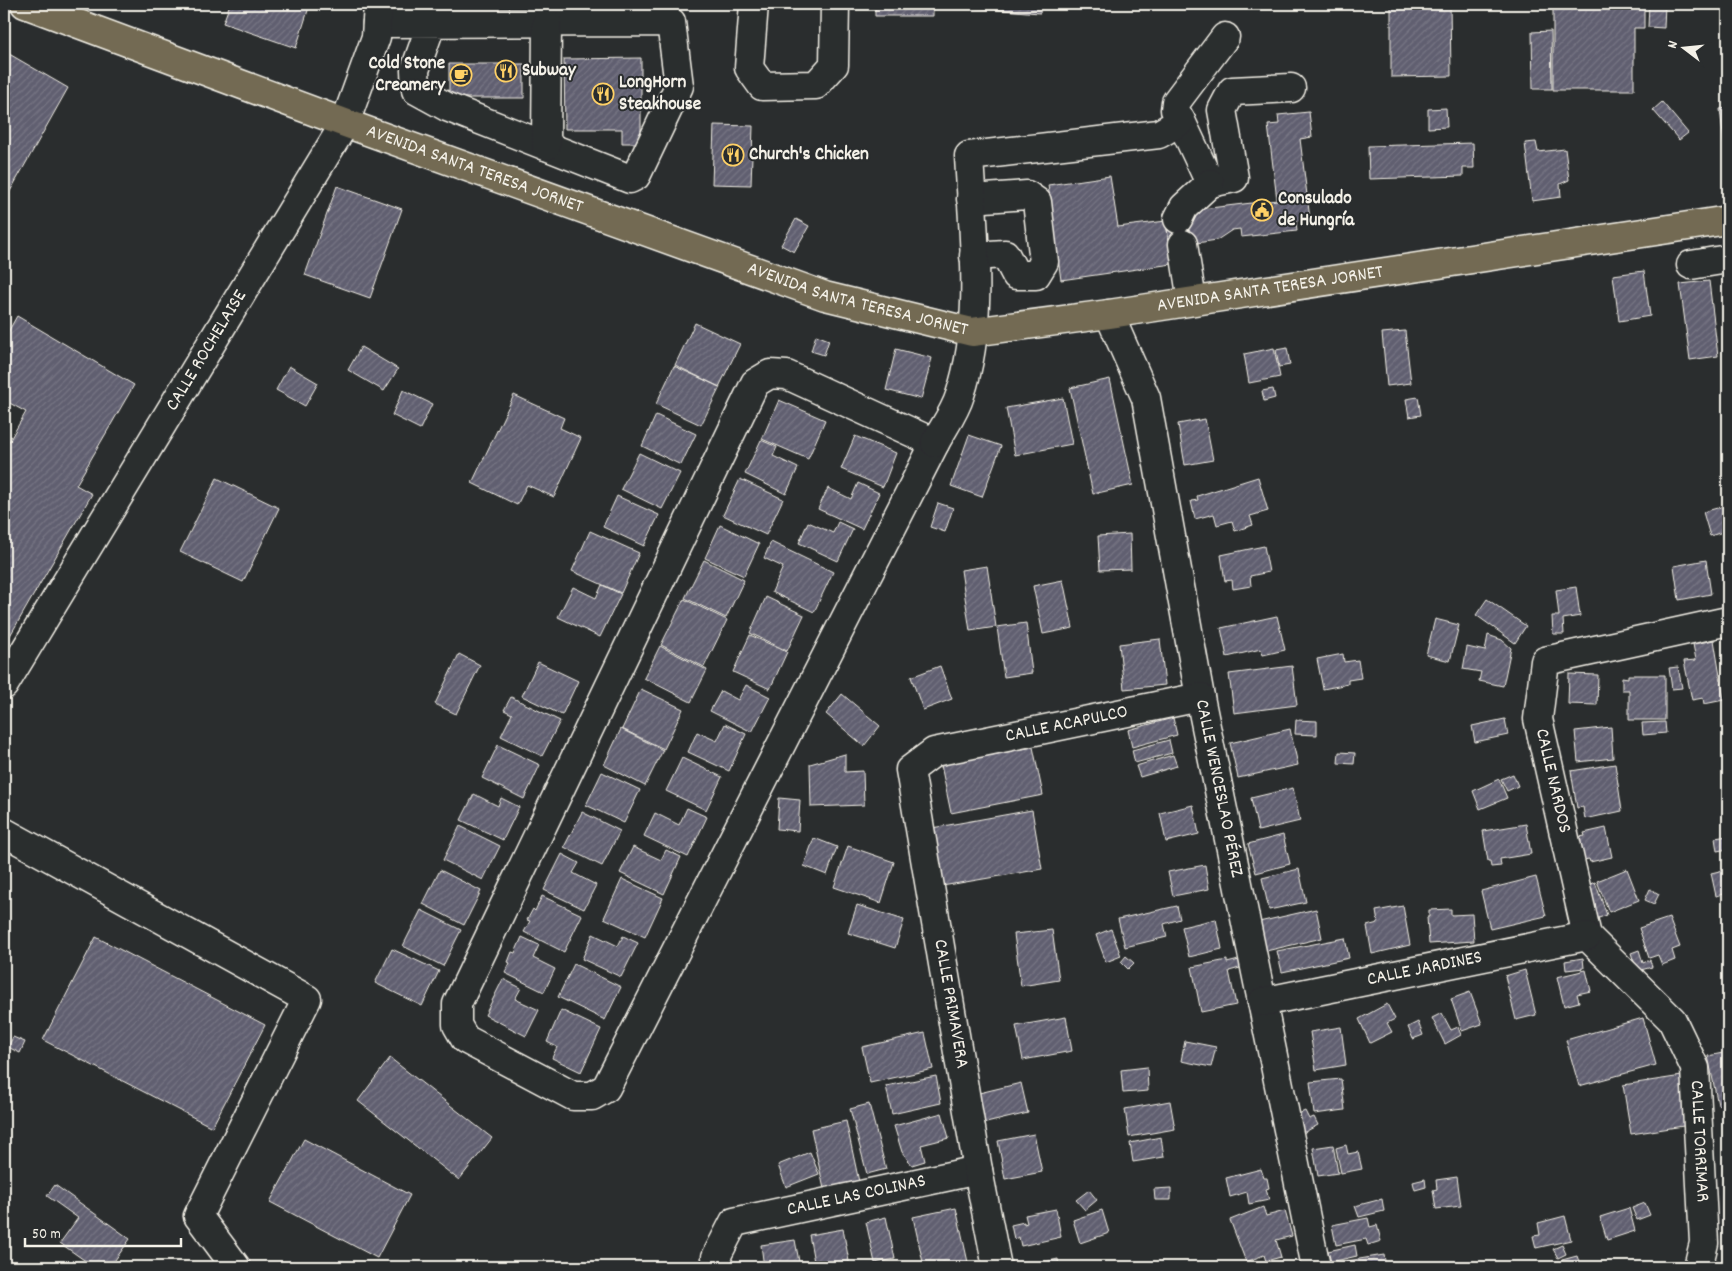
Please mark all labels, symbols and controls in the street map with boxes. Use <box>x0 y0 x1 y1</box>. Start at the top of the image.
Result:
north arrow <box>1660 22 1710 72</box>
text: N <box>1663 39 1684 51</box>
place label: Cold Stone Creamery <box>368 51 446 100</box>
place label: Subway <box>522 58 577 85</box>
restaurant icon: Subway <box>494 59 518 83</box>
cafe icon: Cold Stone Creamery <box>449 63 473 87</box>
place label: LongHorn Steakhouse <box>619 70 701 119</box>
restaurant icon: LongHorn Steakhouse <box>591 82 615 106</box>
street label: AVENIDA SANTA TERESA JORNET <box>362 118 587 221</box>
place label: Church's Chicken <box>749 142 869 169</box>
restaurant icon: Church's Chicken <box>721 143 745 167</box>
place label: Consulado de Hungría <box>1278 186 1355 235</box>
public building icon: Consulado de Hungría <box>1250 198 1274 222</box>
street label: AVENIDA SANTA TERESA JORNET <box>743 256 971 344</box>
street label: AVENIDA SANTA TERESA JORNET <box>1155 259 1385 320</box>
street label: CALLE ROCHELAISE <box>160 285 254 416</box>
street label: CALLE WENCESLAO PÉREZ <box>1187 697 1250 880</box>
street label: CALLE ACAPULCO <box>1003 699 1130 750</box>
street label: CALLE NARDOS <box>1527 726 1577 836</box>
street label: CALLE PRIMAVERA <box>925 937 975 1071</box>
street label: CALLE JARDINES <box>1365 944 1485 994</box>
street label: CALLE TORRIMAR <box>1682 1080 1715 1203</box>
street label: CALLE LAS COLINAS <box>785 1168 928 1224</box>
scale bar <box>25 1216 181 1248</box>
text: 50 m <box>32 1224 61 1246</box>

